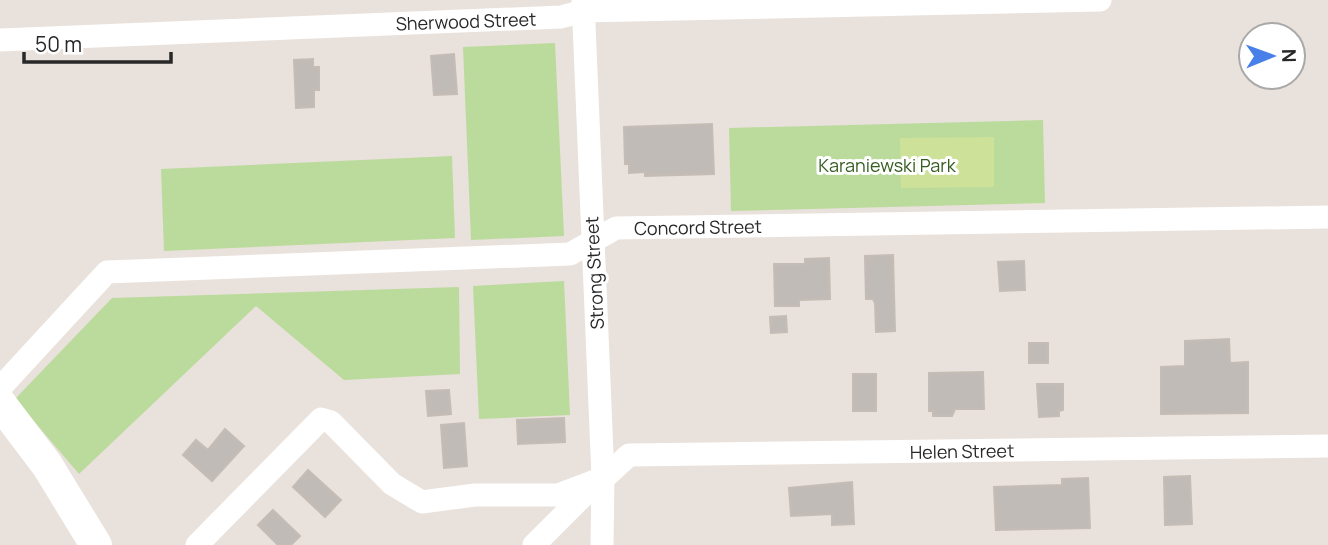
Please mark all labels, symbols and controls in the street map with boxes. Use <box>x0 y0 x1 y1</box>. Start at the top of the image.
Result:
street label: Sherwood Street <box>395 7 537 35</box>
scale bar <box>24 21 172 65</box>
north arrow <box>1237 21 1307 91</box>
text: 50 m <box>35 30 82 58</box>
text: N <box>1276 49 1302 63</box>
park label: Karaniewski Park <box>818 153 957 177</box>
street label: Concord Street <box>634 214 762 240</box>
street label: Strong Street <box>579 216 609 330</box>
street label: Helen Street <box>910 438 1014 464</box>

